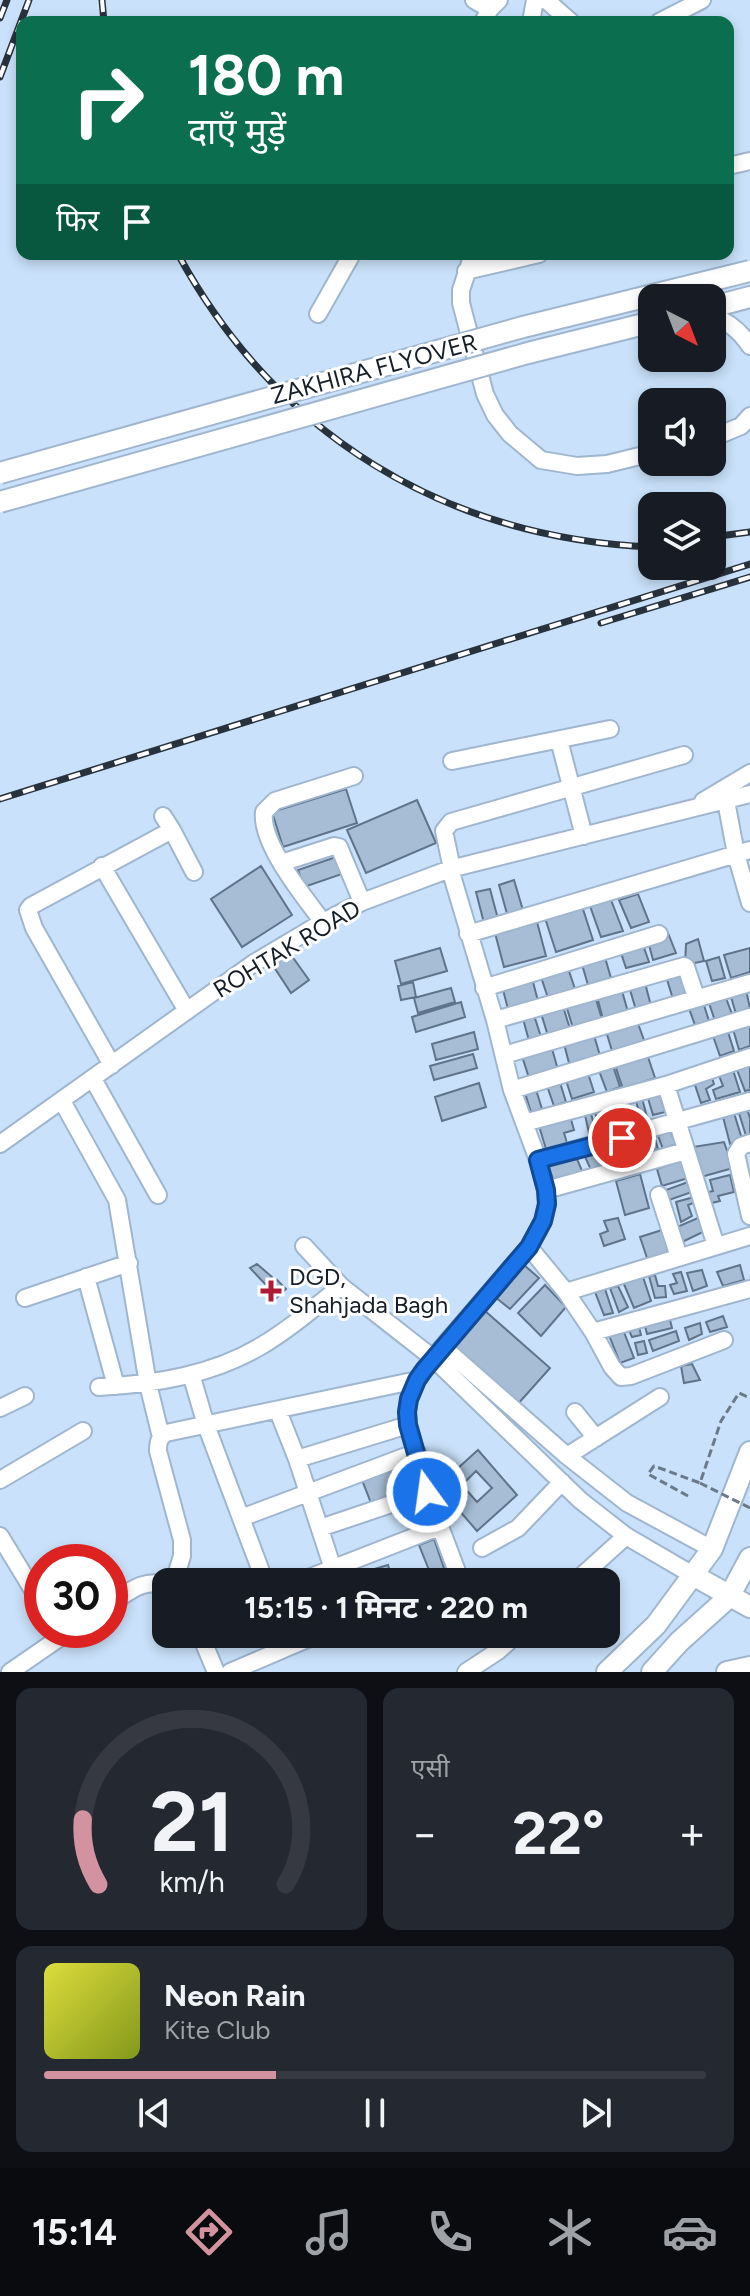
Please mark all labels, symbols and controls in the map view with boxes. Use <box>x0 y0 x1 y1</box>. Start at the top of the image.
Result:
text: 180 m <box>188 42 344 109</box>
icon: right <box>56 48 160 152</box>
text: दाएँ मुड़ें <box>188 110 286 153</box>
icon: arrive <box>115 200 159 244</box>
text: फिर <box>56 202 99 239</box>
north arrow <box>638 284 726 372</box>
map controls <box>638 284 726 580</box>
street label: ZAKHIRA FLYOVER <box>268 327 480 410</box>
button: sound <box>638 388 726 476</box>
button: layers <box>638 492 726 580</box>
street label: ROHTAK ROAD <box>208 893 366 1004</box>
pin <box>588 1104 656 1172</box>
icon: arrive <box>600 1116 644 1160</box>
place label: DGD, Shahjada Bagh <box>289 1262 448 1319</box>
marker: DGD, Shahjada Bagh <box>260 1280 282 1302</box>
position arrow <box>385 1450 469 1534</box>
speed limit sign: 30 <box>24 1544 128 1648</box>
text: 15:15 · 1 मिनट · 220 m <box>244 1589 528 1626</box>
text: एसी <box>411 1752 450 1784</box>
text: 21 <box>150 1772 233 1872</box>
text: 22° <box>512 1797 605 1869</box>
text: − <box>411 1807 438 1860</box>
text: + <box>679 1807 706 1860</box>
text: km/h <box>159 1865 224 1899</box>
text: Neon Rain <box>164 1977 306 2014</box>
text: Kite Club <box>164 2014 270 2046</box>
icon: previous <box>132 2091 176 2135</box>
icon: pause <box>353 2091 397 2135</box>
icon: next <box>574 2091 618 2135</box>
icon: directions <box>181 2204 237 2260</box>
icon: music <box>301 2204 357 2260</box>
icon: phone <box>422 2204 478 2260</box>
icon: climate <box>542 2204 598 2260</box>
icon: car <box>662 2204 718 2260</box>
text: 15:14 <box>32 2211 117 2254</box>

